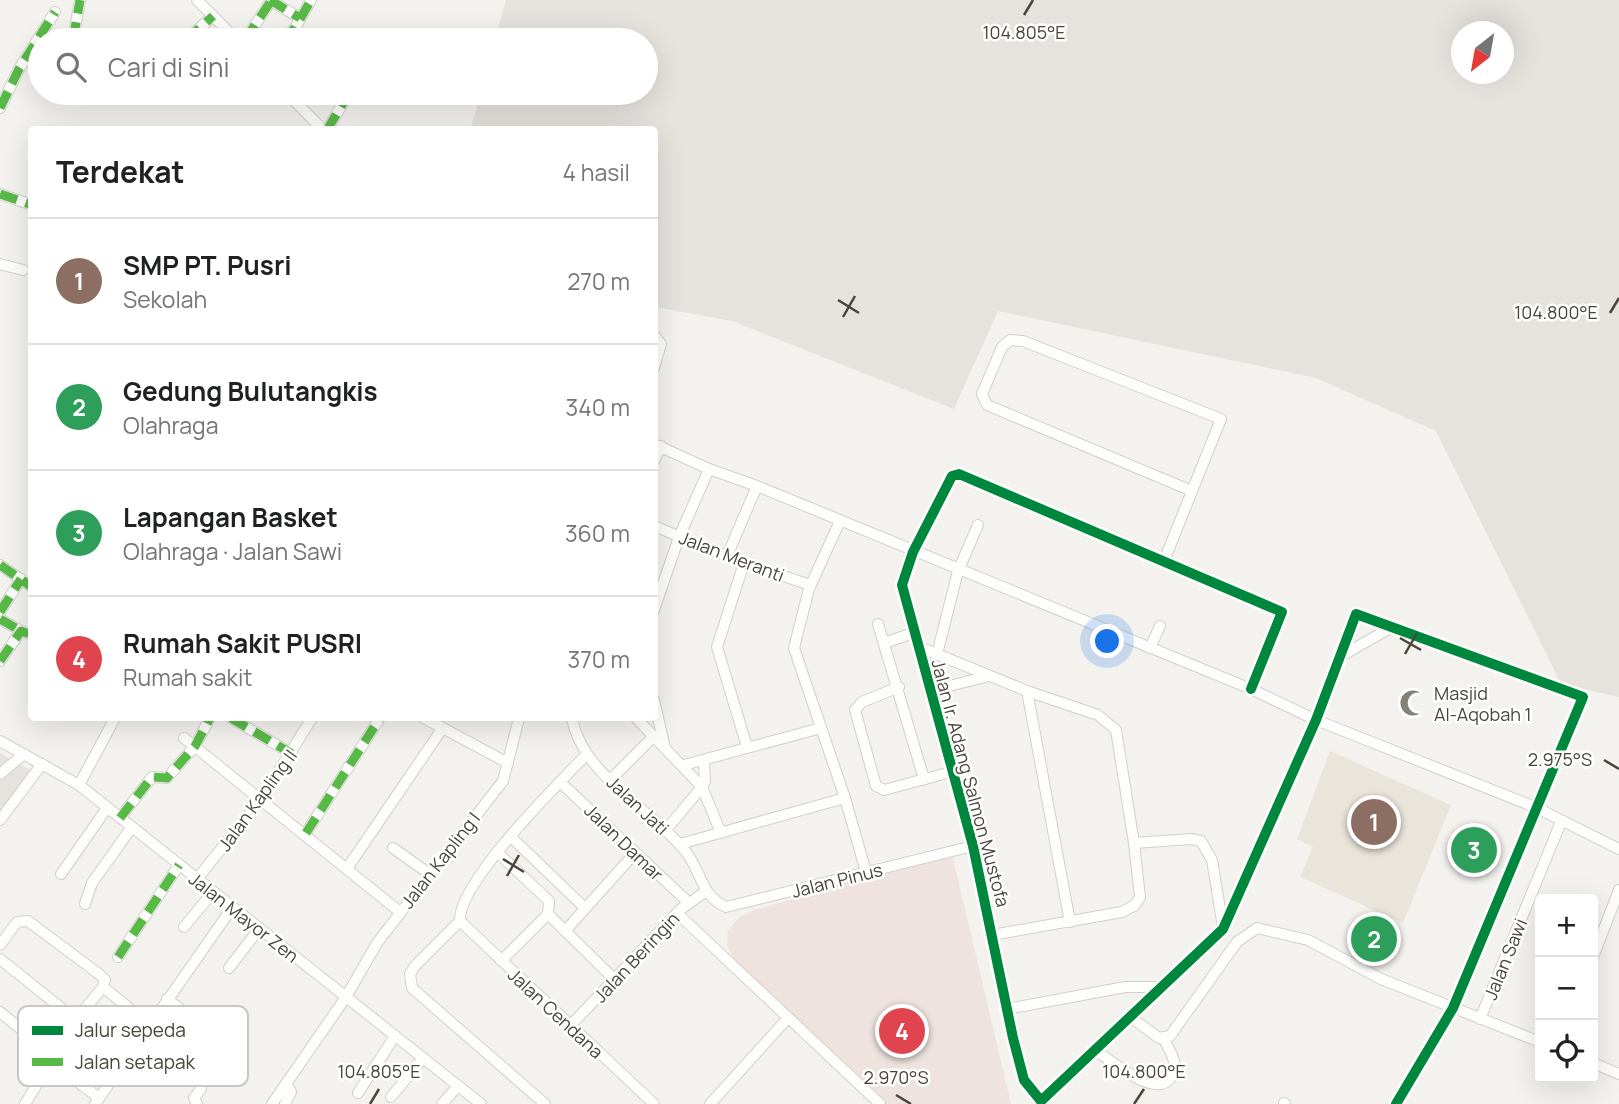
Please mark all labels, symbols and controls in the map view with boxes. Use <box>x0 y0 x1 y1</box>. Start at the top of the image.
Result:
text: 104.805°E <box>983 20 1066 44</box>
north arrow <box>1451 21 1514 84</box>
search box <box>28 28 658 105</box>
icon: search <box>52 48 90 86</box>
text: Cari di sini <box>108 49 230 85</box>
text: Terdekat <box>56 151 185 192</box>
text: 4 hasil <box>563 156 630 188</box>
text: SMP PT. Pusri <box>123 247 292 283</box>
text: 1 <box>74 265 84 297</box>
text: 270 m <box>567 265 630 297</box>
text: Sekolah <box>123 283 207 315</box>
text: 104.800°E <box>1514 300 1598 324</box>
text: Gedung Bulutangkis <box>123 373 378 409</box>
text: 2 <box>72 391 86 423</box>
text: 340 m <box>566 391 630 423</box>
text: Olahraga <box>123 409 218 441</box>
text: Lapangan Basket <box>123 499 338 535</box>
text: 3 <box>72 517 86 549</box>
text: 360 m <box>565 517 630 549</box>
street label: Jalan Meranti <box>676 525 788 587</box>
text: Olahraga · Jalan Sawi <box>123 535 342 567</box>
your location <box>1090 624 1124 658</box>
text: Rumah Sakit PUSRI <box>123 625 362 661</box>
text: 4 <box>72 643 86 675</box>
text: 370 m <box>568 643 630 675</box>
street label: Jalan Ir. Adang Salmon Mustofa <box>926 656 1016 910</box>
text: Rumah sakit <box>123 661 253 693</box>
place label: Masjid Al-Aqobah 1 <box>1434 681 1532 726</box>
mosque icon: Masjid Al-Aqobah 1 <box>1398 688 1428 718</box>
street label: Jalan Kapling II <box>212 744 302 856</box>
text: 2.975°S <box>1528 747 1592 771</box>
street label: Jalan Jati <box>602 770 674 840</box>
pin: 1 <box>1351 796 1397 848</box>
street label: Jalan Damar <box>579 798 669 886</box>
street label: Jalan Kapling I <box>395 807 485 913</box>
pin: 3 <box>1451 824 1497 876</box>
street label: Jalan Pinus <box>789 857 885 903</box>
street label: Jalan Mayor Zen <box>184 867 304 967</box>
map controls <box>1535 894 1598 1083</box>
button: + <box>1535 894 1598 957</box>
street label: Jalan Beringin <box>588 907 684 1007</box>
pin: 2 <box>1351 913 1397 965</box>
street label: Jalan Sawi <box>1478 915 1532 1003</box>
button: − <box>1535 957 1598 1020</box>
street label: Jalan Cendana <box>503 963 609 1063</box>
pin: 4 <box>879 1005 925 1057</box>
legend <box>18 1006 248 1086</box>
text: Jalur sepeda <box>75 1017 186 1043</box>
button: locate <box>1535 1020 1598 1083</box>
text: Jalan setapak <box>75 1049 195 1075</box>
text: 104.805°E <box>338 1059 421 1083</box>
text: 104.800°E <box>1102 1059 1186 1083</box>
text: 2.970°S <box>864 1065 928 1089</box>

